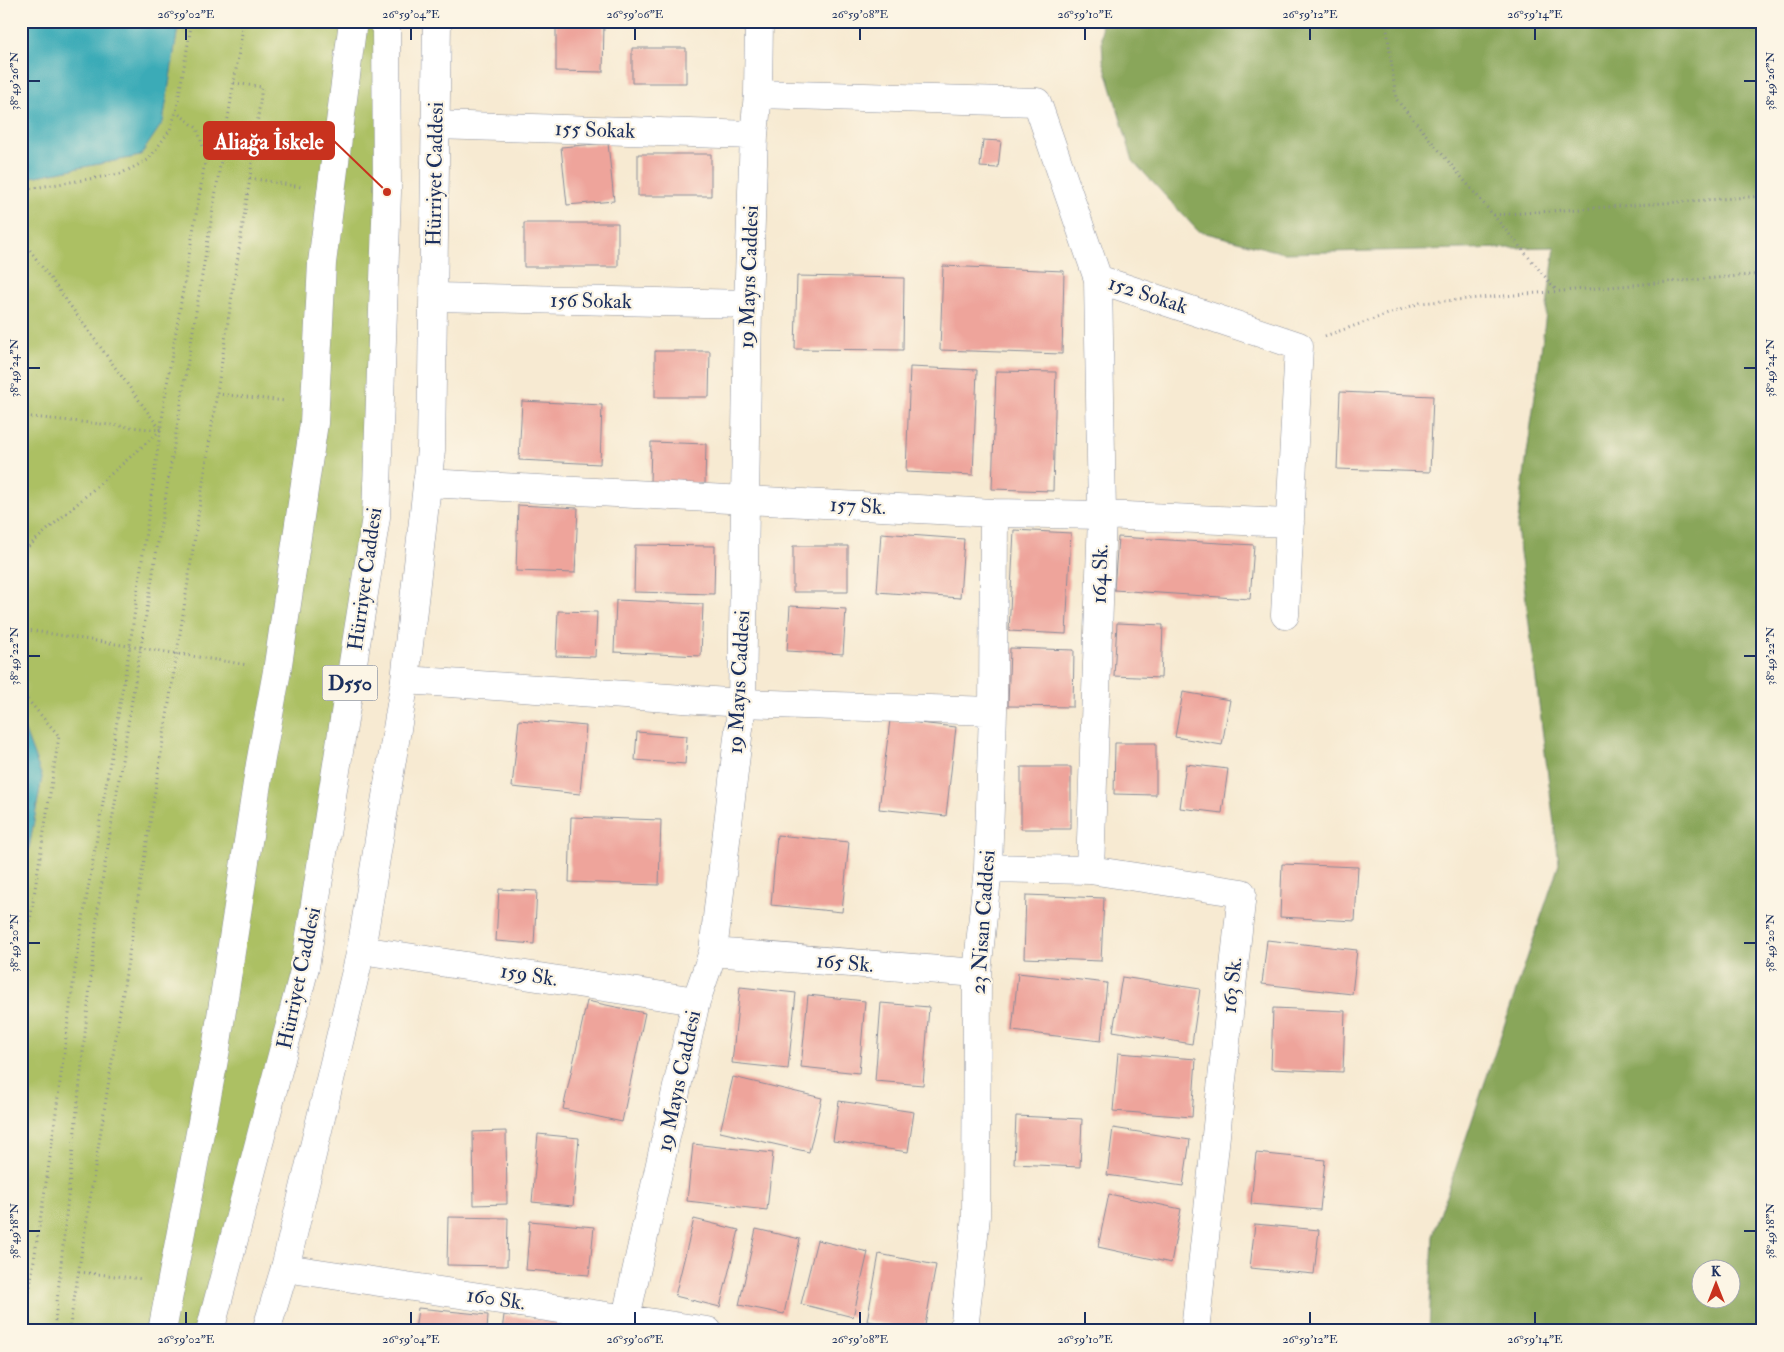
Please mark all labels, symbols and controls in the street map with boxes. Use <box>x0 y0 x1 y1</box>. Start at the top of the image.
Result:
text: 26°59'02"E <box>158 7 215 22</box>
text: 26°59'04"E <box>382 7 440 22</box>
text: 26°59'06"E <box>607 7 664 22</box>
text: 26°59'08"E <box>832 7 889 22</box>
text: 26°59'10"E <box>1057 7 1113 22</box>
text: 26°59'12"E <box>1282 7 1338 22</box>
text: 26°59'14"E <box>1507 7 1563 22</box>
text: 38°49'26"N <box>7 52 22 110</box>
text: 38°49'26"N <box>1763 52 1778 110</box>
street label: Hürriyet Caddesi <box>420 101 450 246</box>
street label: 155 Sokak <box>554 115 636 145</box>
callout: Aliağa İskele <box>204 122 334 159</box>
text: Aliağa İskele <box>213 127 325 157</box>
street label: 19 Mayıs Caddesi <box>733 204 765 349</box>
street label: 152 Sokak <box>1105 270 1191 320</box>
street label: 156 Sokak <box>550 287 632 315</box>
text: 38°49'24"N <box>7 338 22 397</box>
text: 38°49'24"N <box>1763 338 1778 397</box>
street label: 157 Sk. <box>829 491 887 521</box>
street label: Hürriyet Caddesi <box>342 505 388 652</box>
street label: 164 Sk. <box>1085 544 1115 604</box>
street label: 19 Mayıs Caddesi <box>722 609 756 755</box>
text: 38°49'22"N <box>7 627 22 685</box>
text: 38°49'22"N <box>1763 627 1778 685</box>
road number: D550 <box>322 666 378 700</box>
street label: 23 Nisan Caddesi <box>964 849 1002 995</box>
street label: Hürriyet Caddesi <box>271 904 327 1051</box>
text: 38°49'20"N <box>7 914 22 972</box>
text: 38°49'20"N <box>1763 914 1778 972</box>
street label: 165 Sk. <box>815 947 875 979</box>
street label: 163 Sk. <box>1216 956 1248 1014</box>
street label: 159 Sk. <box>498 957 560 993</box>
street label: 19 Mayıs Caddesi <box>651 1007 707 1154</box>
text: 38°49'18"N <box>7 1203 22 1259</box>
text: 38°49'18"N <box>1763 1203 1778 1259</box>
north arrow <box>1692 1260 1742 1310</box>
text: K <box>1711 1263 1722 1280</box>
street label: 160 Sk. <box>465 1282 527 1316</box>
text: 26°59'02"E <box>158 1332 215 1347</box>
text: 26°59'04"E <box>382 1332 440 1347</box>
text: 26°59'06"E <box>607 1332 664 1347</box>
text: 26°59'08"E <box>832 1332 889 1347</box>
text: 26°59'10"E <box>1057 1332 1113 1347</box>
text: 26°59'12"E <box>1282 1332 1338 1347</box>
text: 26°59'14"E <box>1507 1332 1563 1347</box>

